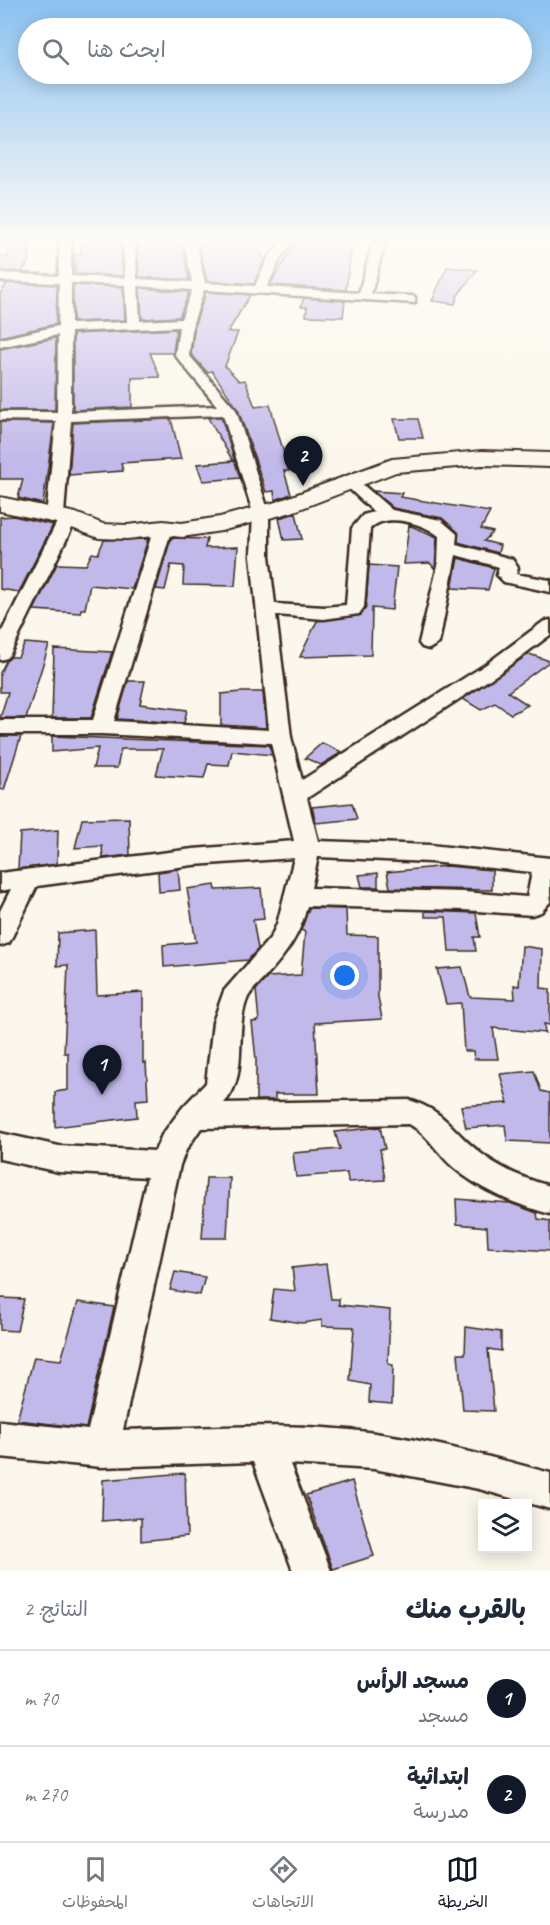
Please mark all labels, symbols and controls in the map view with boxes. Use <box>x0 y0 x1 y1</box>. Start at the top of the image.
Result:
search box <box>18 18 532 84</box>
icon: search <box>39 35 72 68</box>
text: ابحث هنا <box>87 36 166 64</box>
pin: 2 <box>284 436 322 486</box>
your location <box>330 961 359 990</box>
pin: 1 <box>82 1046 122 1095</box>
map controls <box>478 1499 532 1553</box>
button: layers <box>478 1499 532 1553</box>
text: بالقرب منك <box>406 1593 526 1626</box>
text: النتائج: 2 <box>24 1597 88 1622</box>
text: مسجد الرأس <box>357 1667 469 1695</box>
text: 70 m <box>24 1686 58 1711</box>
text: 1 <box>502 1686 511 1711</box>
text: مسجد <box>418 1703 469 1728</box>
text: ابتدائية <box>407 1763 469 1791</box>
text: 270 m <box>24 1782 67 1807</box>
text: 2 <box>502 1782 511 1807</box>
text: مدرسة <box>413 1799 469 1824</box>
tab: المحفوظات <box>62 1853 128 1916</box>
tab: الاتجاهات <box>252 1853 314 1916</box>
tab: الخريطة <box>438 1853 488 1916</box>

